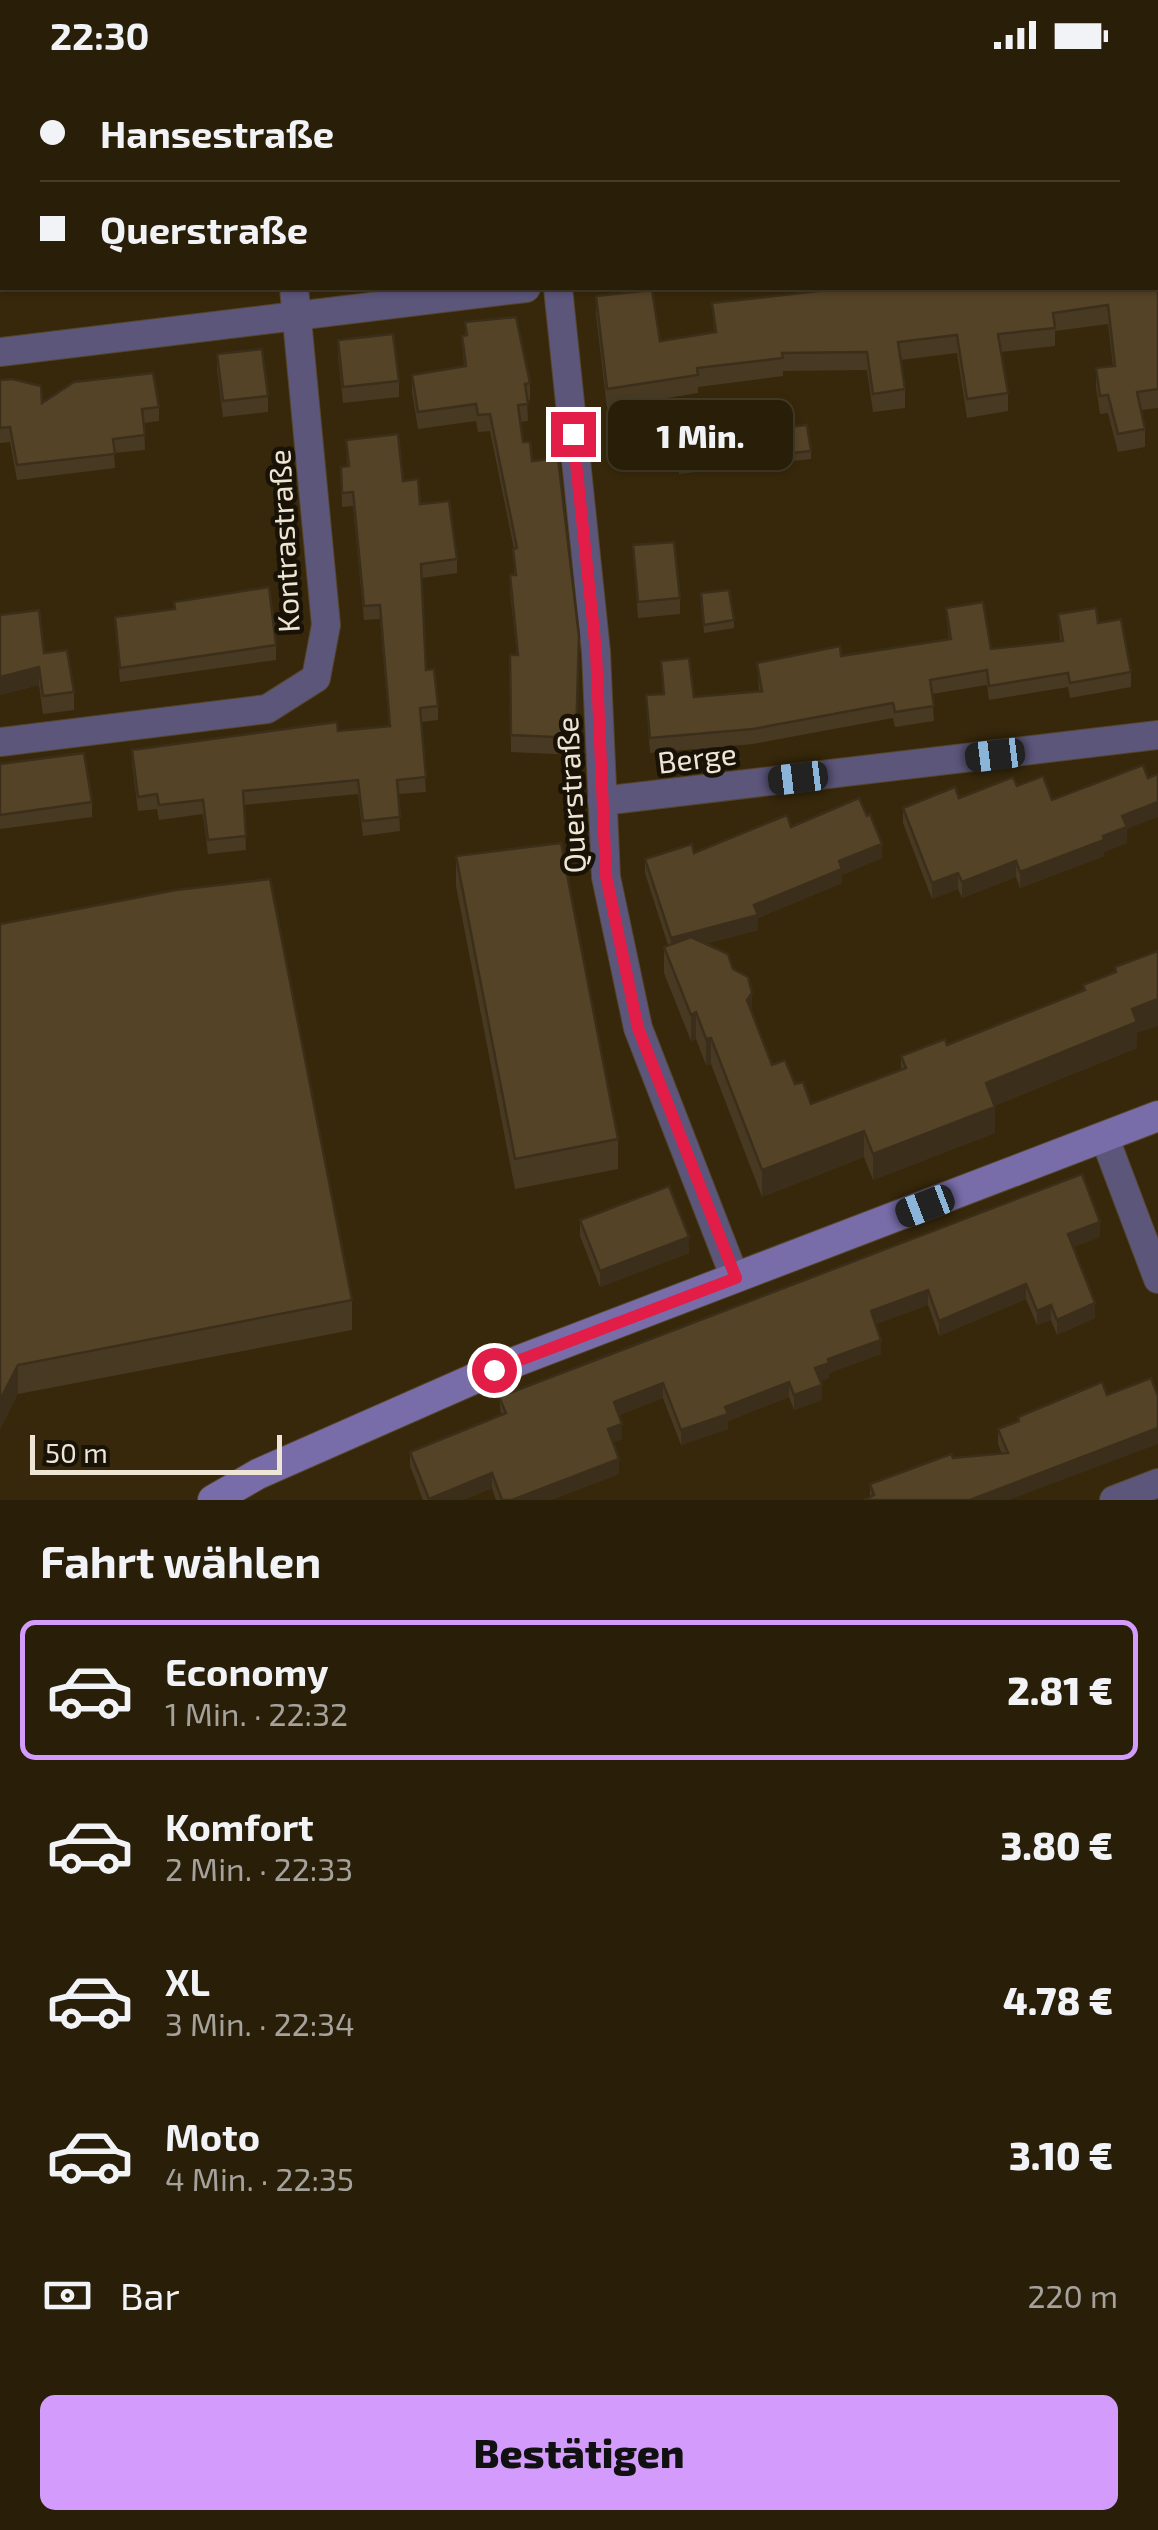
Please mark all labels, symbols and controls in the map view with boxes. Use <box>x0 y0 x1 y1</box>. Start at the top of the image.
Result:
text: 22:30 <box>50 12 149 58</box>
text: Hansestraße <box>100 110 334 156</box>
text: Querstraße <box>100 206 308 252</box>
callout: 1 Min. <box>608 399 793 469</box>
route end <box>551 412 596 457</box>
text: 1 Min. <box>656 416 745 454</box>
street label: Kontrastraße <box>260 449 306 633</box>
street label: Querstraße <box>548 716 592 874</box>
street label: Berge <box>655 734 739 780</box>
car <box>963 736 1027 774</box>
car <box>766 759 830 797</box>
car <box>892 1181 958 1231</box>
route start <box>472 1348 517 1393</box>
scale bar <box>30 1430 282 1474</box>
text: 50 m <box>45 1435 108 1469</box>
text: Fahrt wählen <box>40 1533 321 1587</box>
icon: car <box>45 1645 135 1735</box>
text: Economy <box>165 1648 329 1694</box>
text: 2.81 € <box>1007 1667 1113 1713</box>
text: 1 Min. · 22:32 <box>165 1694 348 1732</box>
icon: car <box>45 1800 135 1890</box>
text: Komfort <box>165 1803 314 1849</box>
text: 3.80 € <box>1001 1822 1113 1868</box>
text: 2 Min. · 22:33 <box>165 1849 353 1887</box>
icon: car <box>45 1955 135 2045</box>
text: XL <box>165 1958 210 2004</box>
text: 4.78 € <box>1003 1977 1113 2023</box>
text: 3 Min. · 22:34 <box>165 2004 355 2042</box>
icon: car <box>45 2110 135 2200</box>
text: Moto <box>165 2113 260 2159</box>
text: 3.10 € <box>1009 2132 1113 2178</box>
text: 4 Min. · 22:35 <box>165 2159 354 2197</box>
icon: cash <box>40 2268 95 2323</box>
text: Bar <box>120 2272 180 2318</box>
text: 220 m <box>1028 2276 1118 2314</box>
button: Bestätigen <box>40 2395 1118 2510</box>

